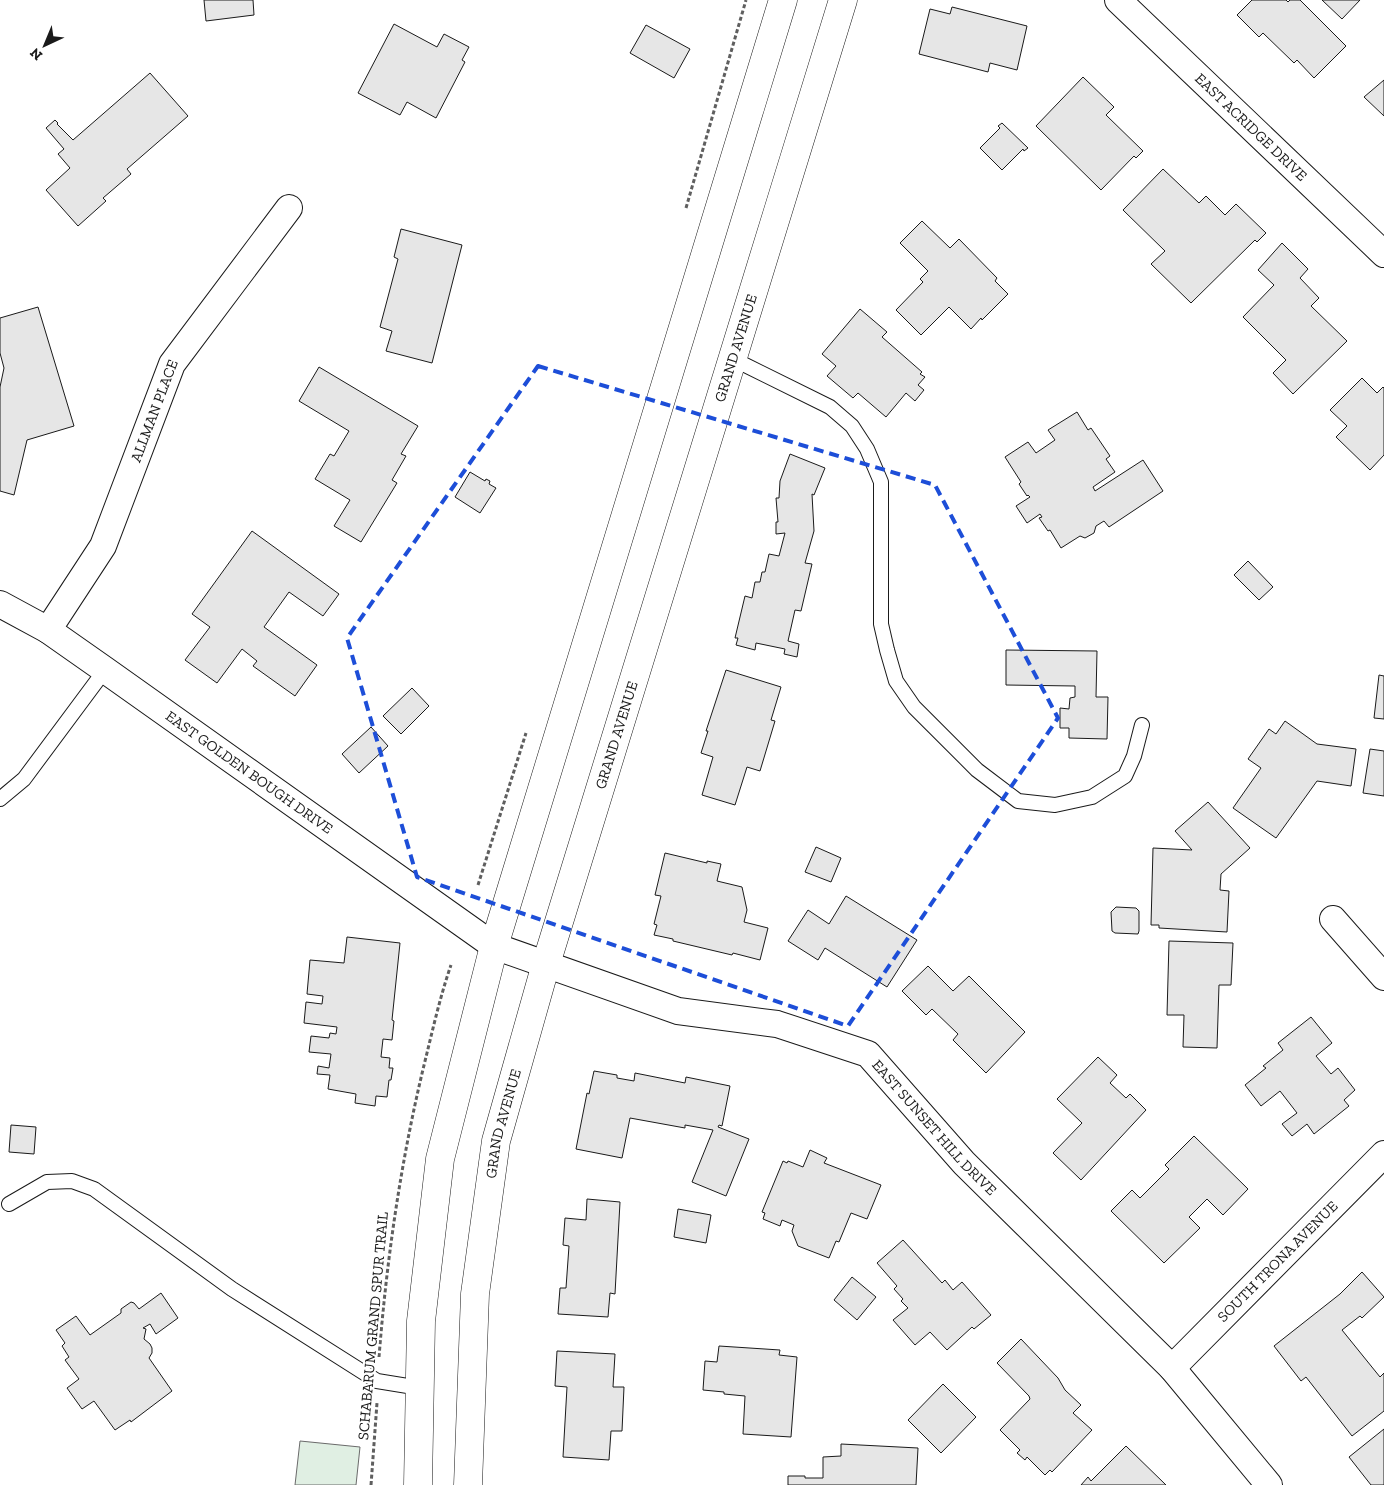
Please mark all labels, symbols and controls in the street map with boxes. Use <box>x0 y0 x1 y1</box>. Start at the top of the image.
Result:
north arrow <box>20 20 70 70</box>
text: N <box>26 44 46 64</box>
street label: EAST ACRIDGE DRIVE <box>1191 69 1311 185</box>
street label: GRAND AVENUE <box>711 292 761 404</box>
street label: ALLMAN PLACE <box>127 357 182 465</box>
street label: GRAND AVENUE <box>591 679 642 791</box>
street label: EAST GOLDEN BOUGH DRIVE <box>162 707 336 838</box>
street label: EAST SUNSET HILL DRIVE <box>868 1056 1000 1199</box>
street label: GRAND AVENUE <box>482 1067 525 1179</box>
street label: SOUTH TRONA AVENUE <box>1214 1197 1342 1326</box>
street label: SCHABARUM GRAND SPUR TRAIL <box>354 1211 392 1441</box>

